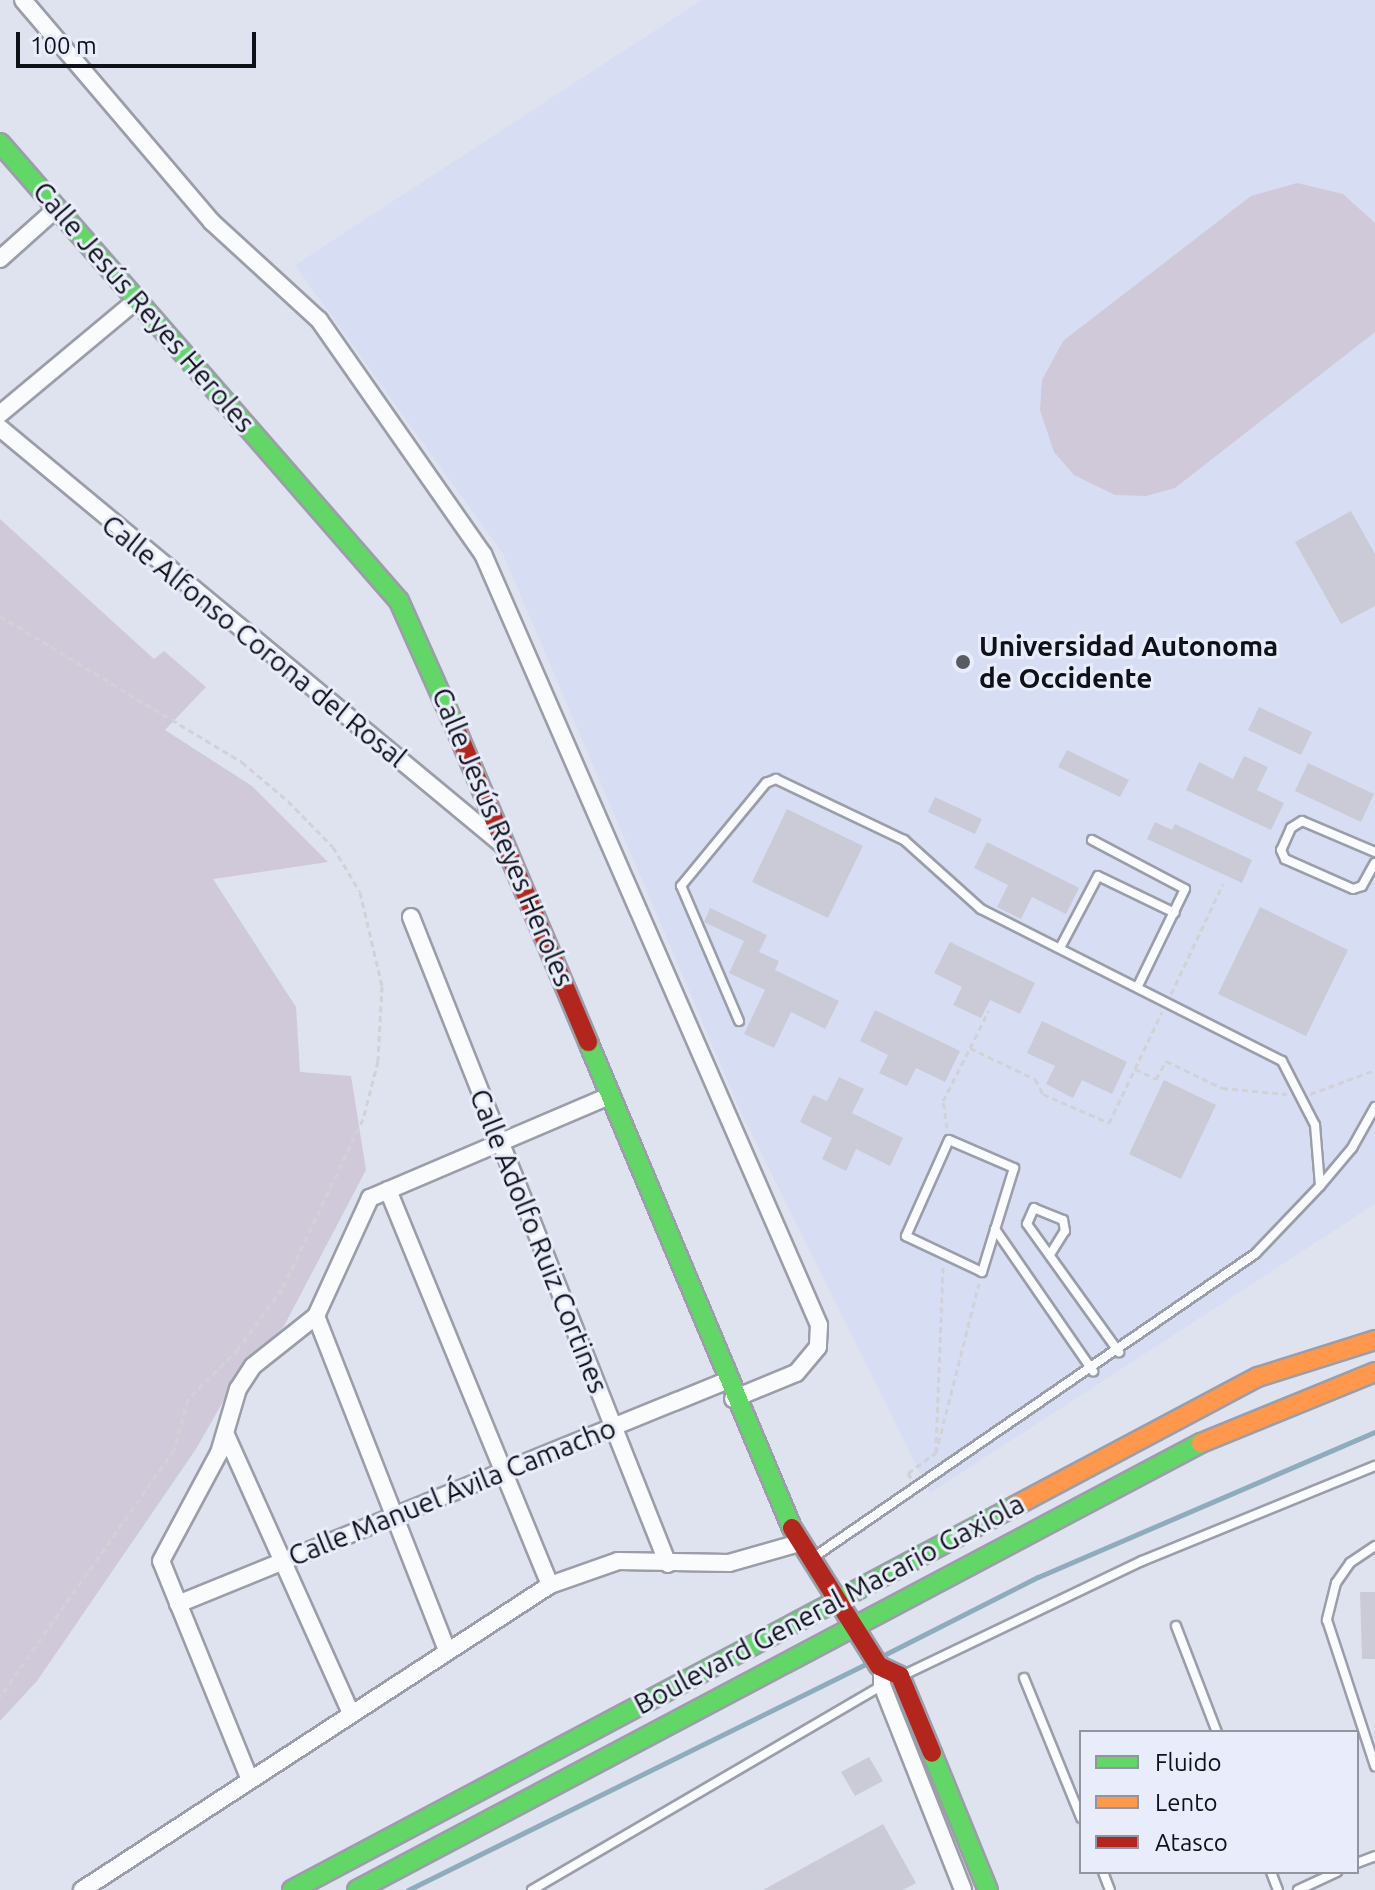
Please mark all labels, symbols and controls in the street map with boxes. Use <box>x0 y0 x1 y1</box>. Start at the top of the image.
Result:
scale bar <box>20 16 260 66</box>
text: 100 m <box>30 32 97 59</box>
street label: Calle Jesús Reyes Heroles <box>26 175 262 439</box>
street label: Calle Alfonso Corona del Rosal <box>95 508 413 774</box>
place label: Universidad Autonoma de Occidente <box>979 629 1278 695</box>
marker: Universidad Autonoma de Occidente <box>954 653 972 671</box>
street label: Calle Jesús Reyes Heroles <box>425 683 581 991</box>
street label: Calle Adolfo Ruiz Cortines <box>463 1084 615 1398</box>
street label: Calle Manuel Ávila Camacho <box>283 1411 621 1573</box>
street label: Boulevard General Macario Gaxiola <box>628 1487 1030 1721</box>
legend <box>1079 1730 1359 1874</box>
text: Fluido <box>1155 1749 1222 1776</box>
text: Lento <box>1155 1789 1218 1816</box>
text: Atasco <box>1155 1829 1228 1856</box>

